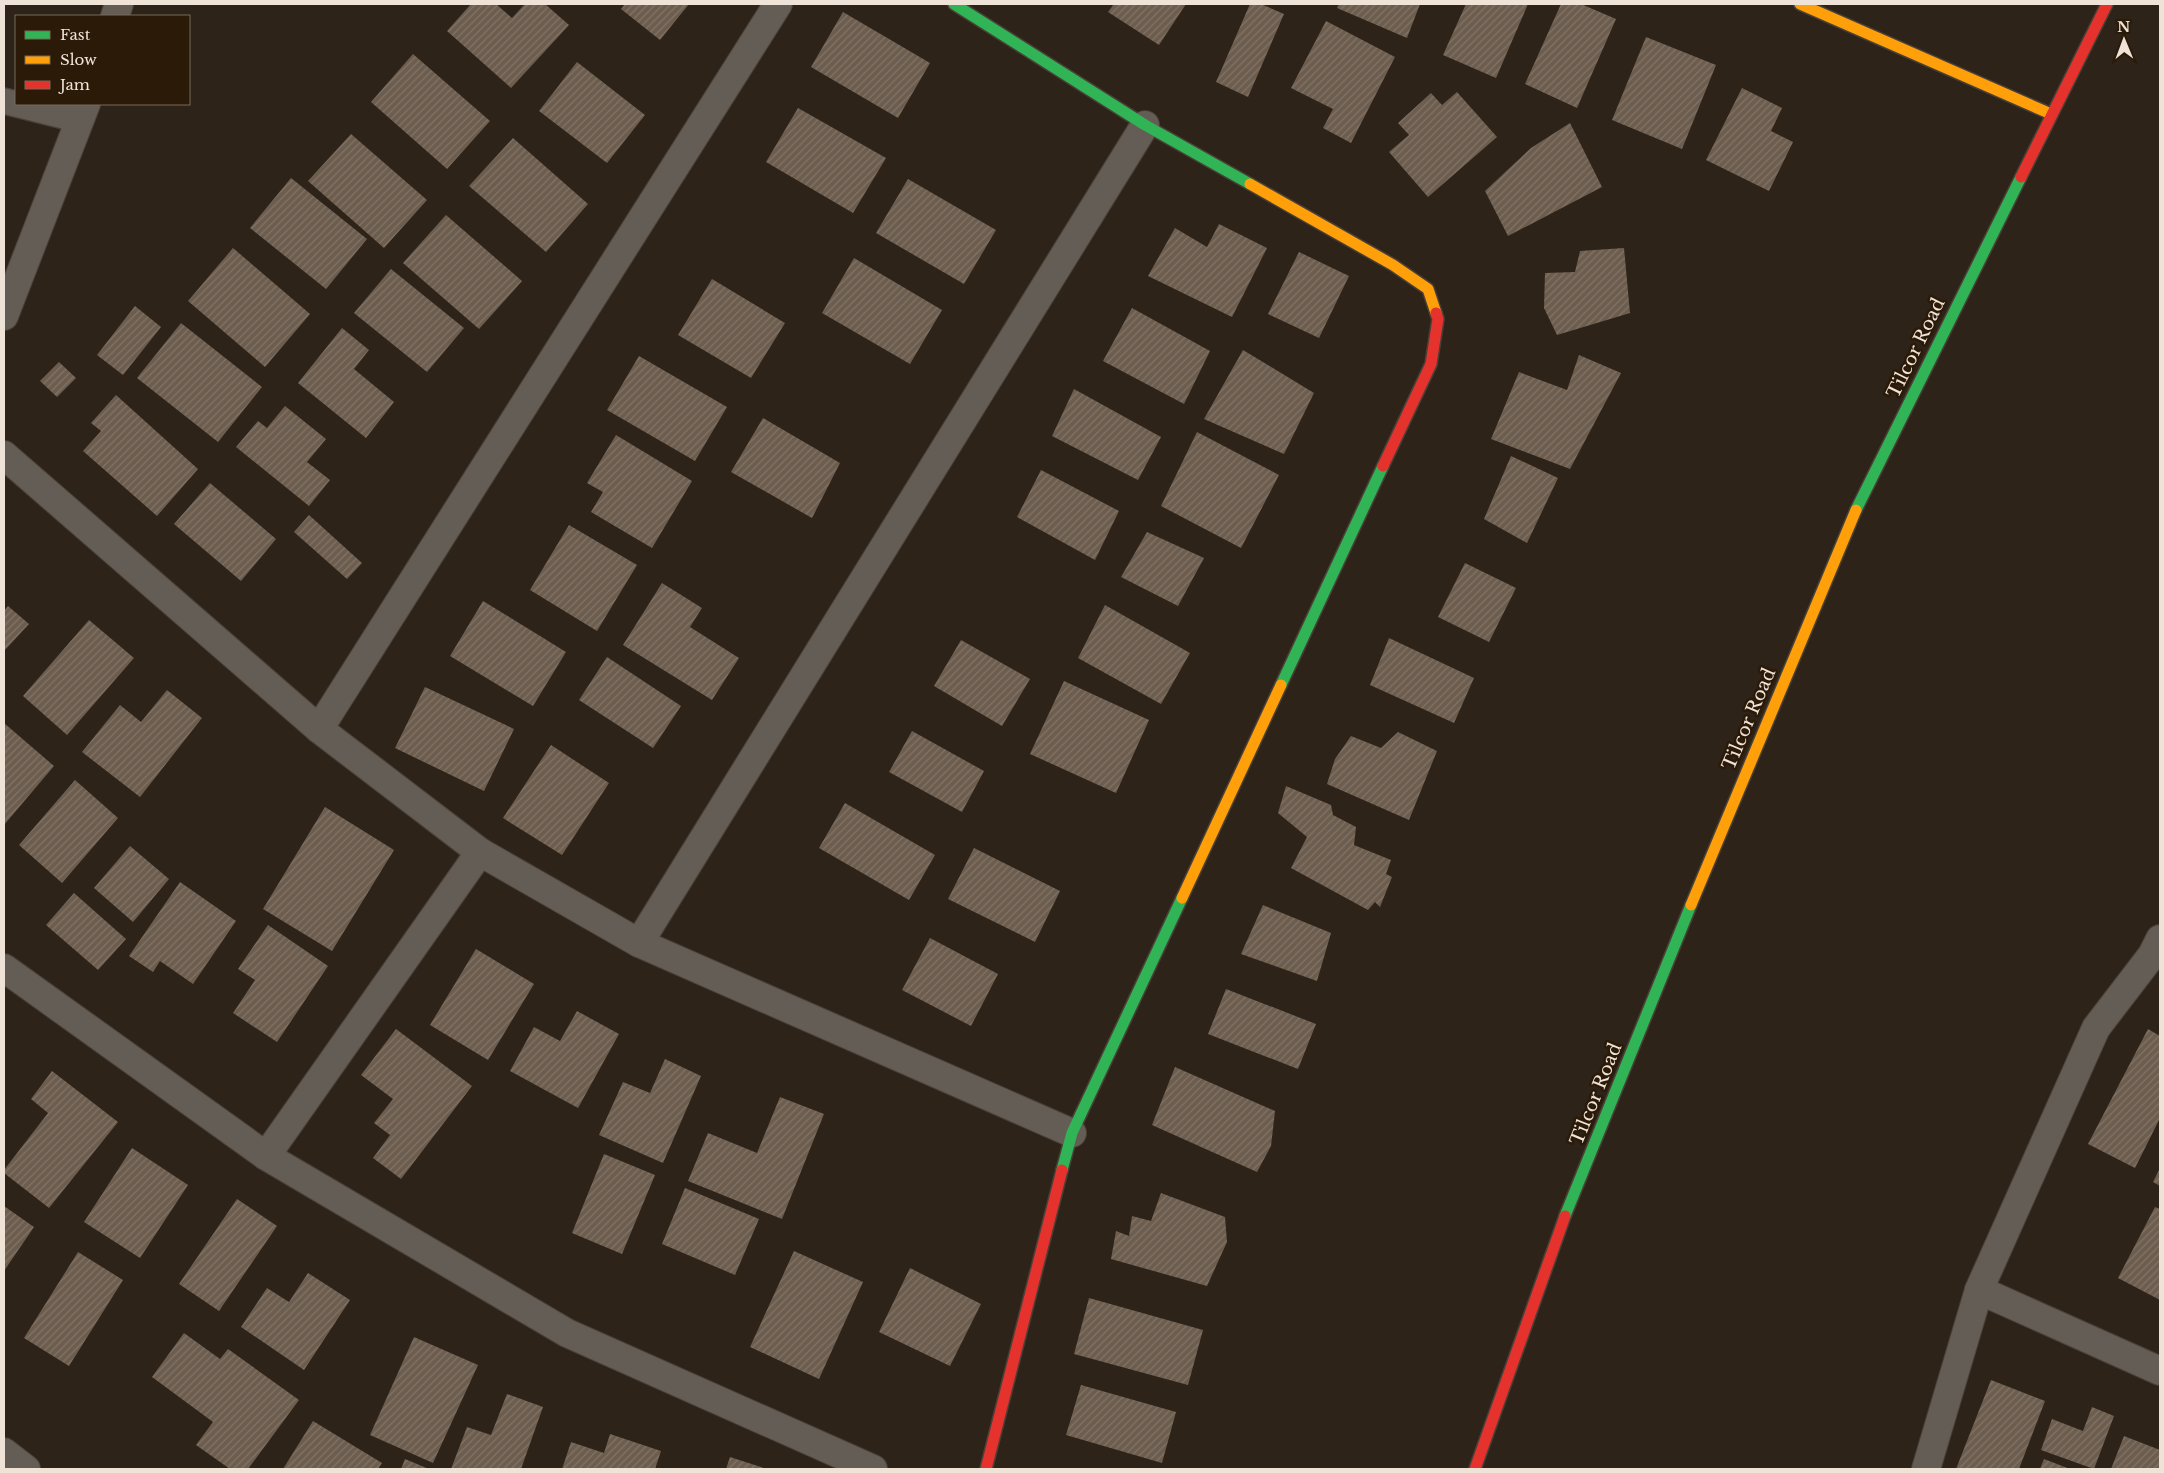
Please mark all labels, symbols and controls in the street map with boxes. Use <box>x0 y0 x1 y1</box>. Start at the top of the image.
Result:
legend <box>15 15 190 105</box>
north arrow <box>2099 15 2149 65</box>
text: N <box>2117 18 2131 36</box>
text: Fast <box>60 25 91 44</box>
text: Slow <box>60 50 97 69</box>
text: Jam <box>58 75 90 94</box>
street label: Tilcor Road <box>1882 294 1950 402</box>
street label: Tilcor Road <box>1718 665 1780 773</box>
street label: Tilcor Road <box>1565 1040 1627 1148</box>

